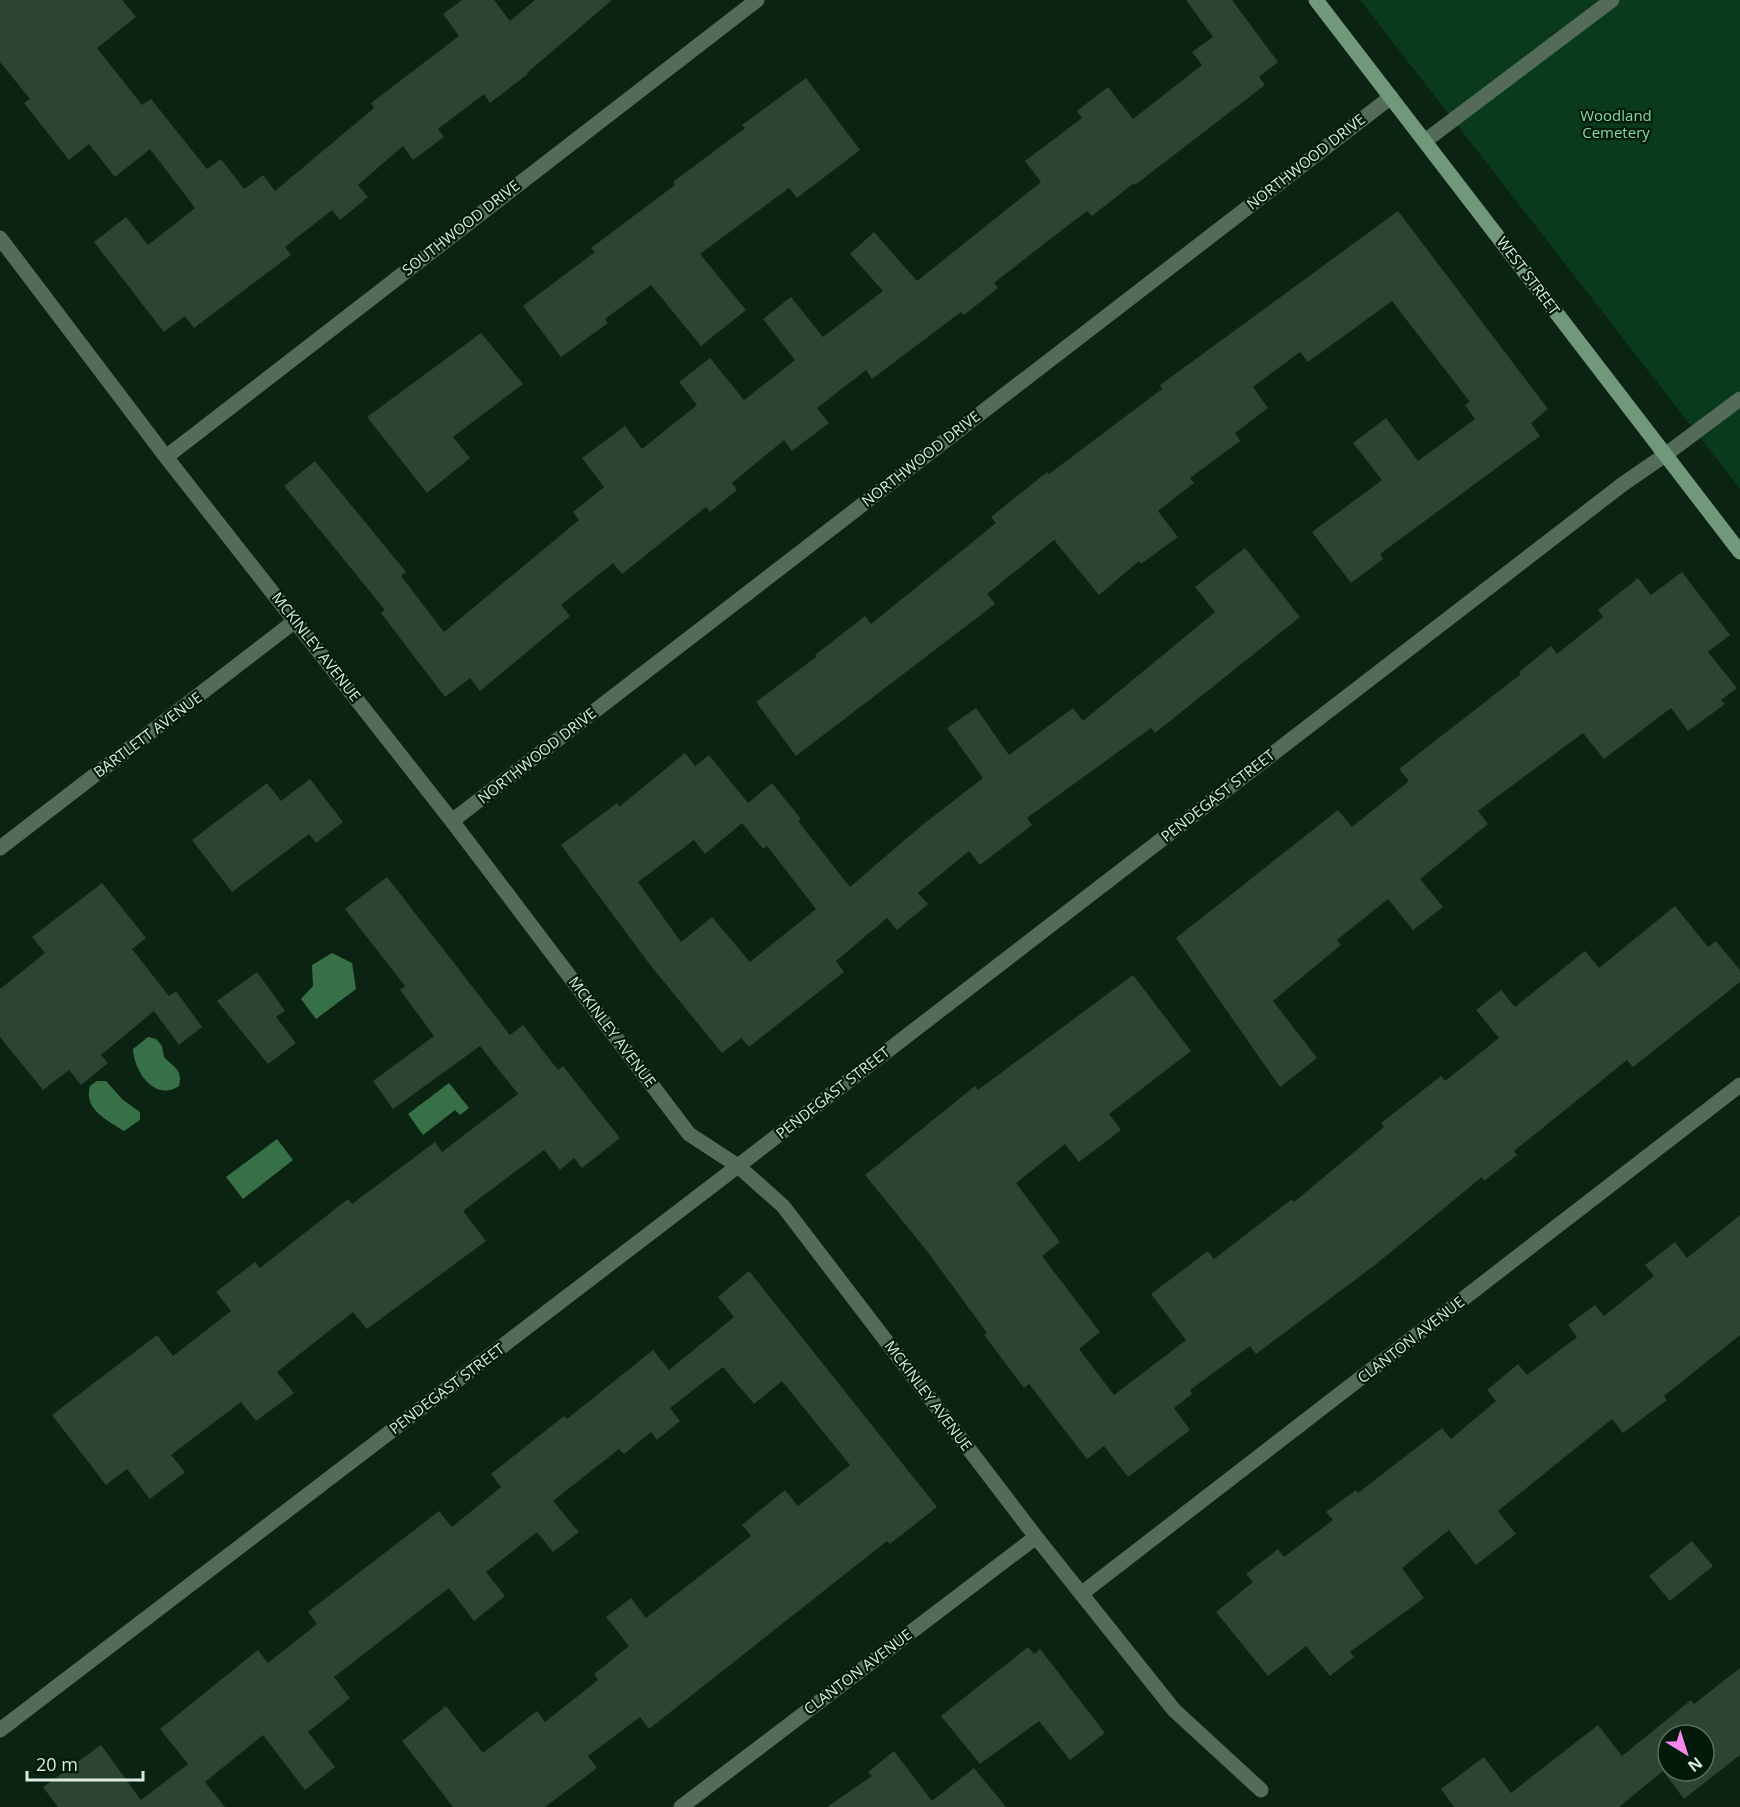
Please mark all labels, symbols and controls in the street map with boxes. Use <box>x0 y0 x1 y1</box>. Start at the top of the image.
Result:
park label: Woodland Cemetery <box>1580 105 1652 142</box>
street label: NORTHWOOD DRIVE <box>1242 109 1369 214</box>
street label: SOUTHWOOD DRIVE <box>398 175 523 279</box>
street label: WEST STREET <box>1493 232 1565 319</box>
street label: NORTHWOOD DRIVE <box>857 406 984 511</box>
street label: MCKINLEY AVENUE <box>268 588 366 705</box>
street label: BARTLETT AVENUE <box>89 687 206 781</box>
street label: NORTHWOOD DRIVE <box>473 703 600 808</box>
street label: PENDEGAST STREET <box>1156 744 1279 846</box>
street label: MCKINLEY AVENUE <box>565 972 661 1091</box>
street label: PENDEGAST STREET <box>771 1041 894 1143</box>
street label: CLANTON AVENUE <box>1353 1291 1468 1387</box>
street label: MCKINLEY AVENUE <box>881 1336 977 1455</box>
street label: PENDEGAST STREET <box>385 1338 509 1438</box>
street label: CLANTON AVENUE <box>799 1624 916 1718</box>
north arrow <box>1656 1723 1716 1783</box>
scale bar <box>27 1744 142 1782</box>
text: 20 m <box>36 1752 78 1776</box>
text: N <box>1683 1752 1707 1777</box>

